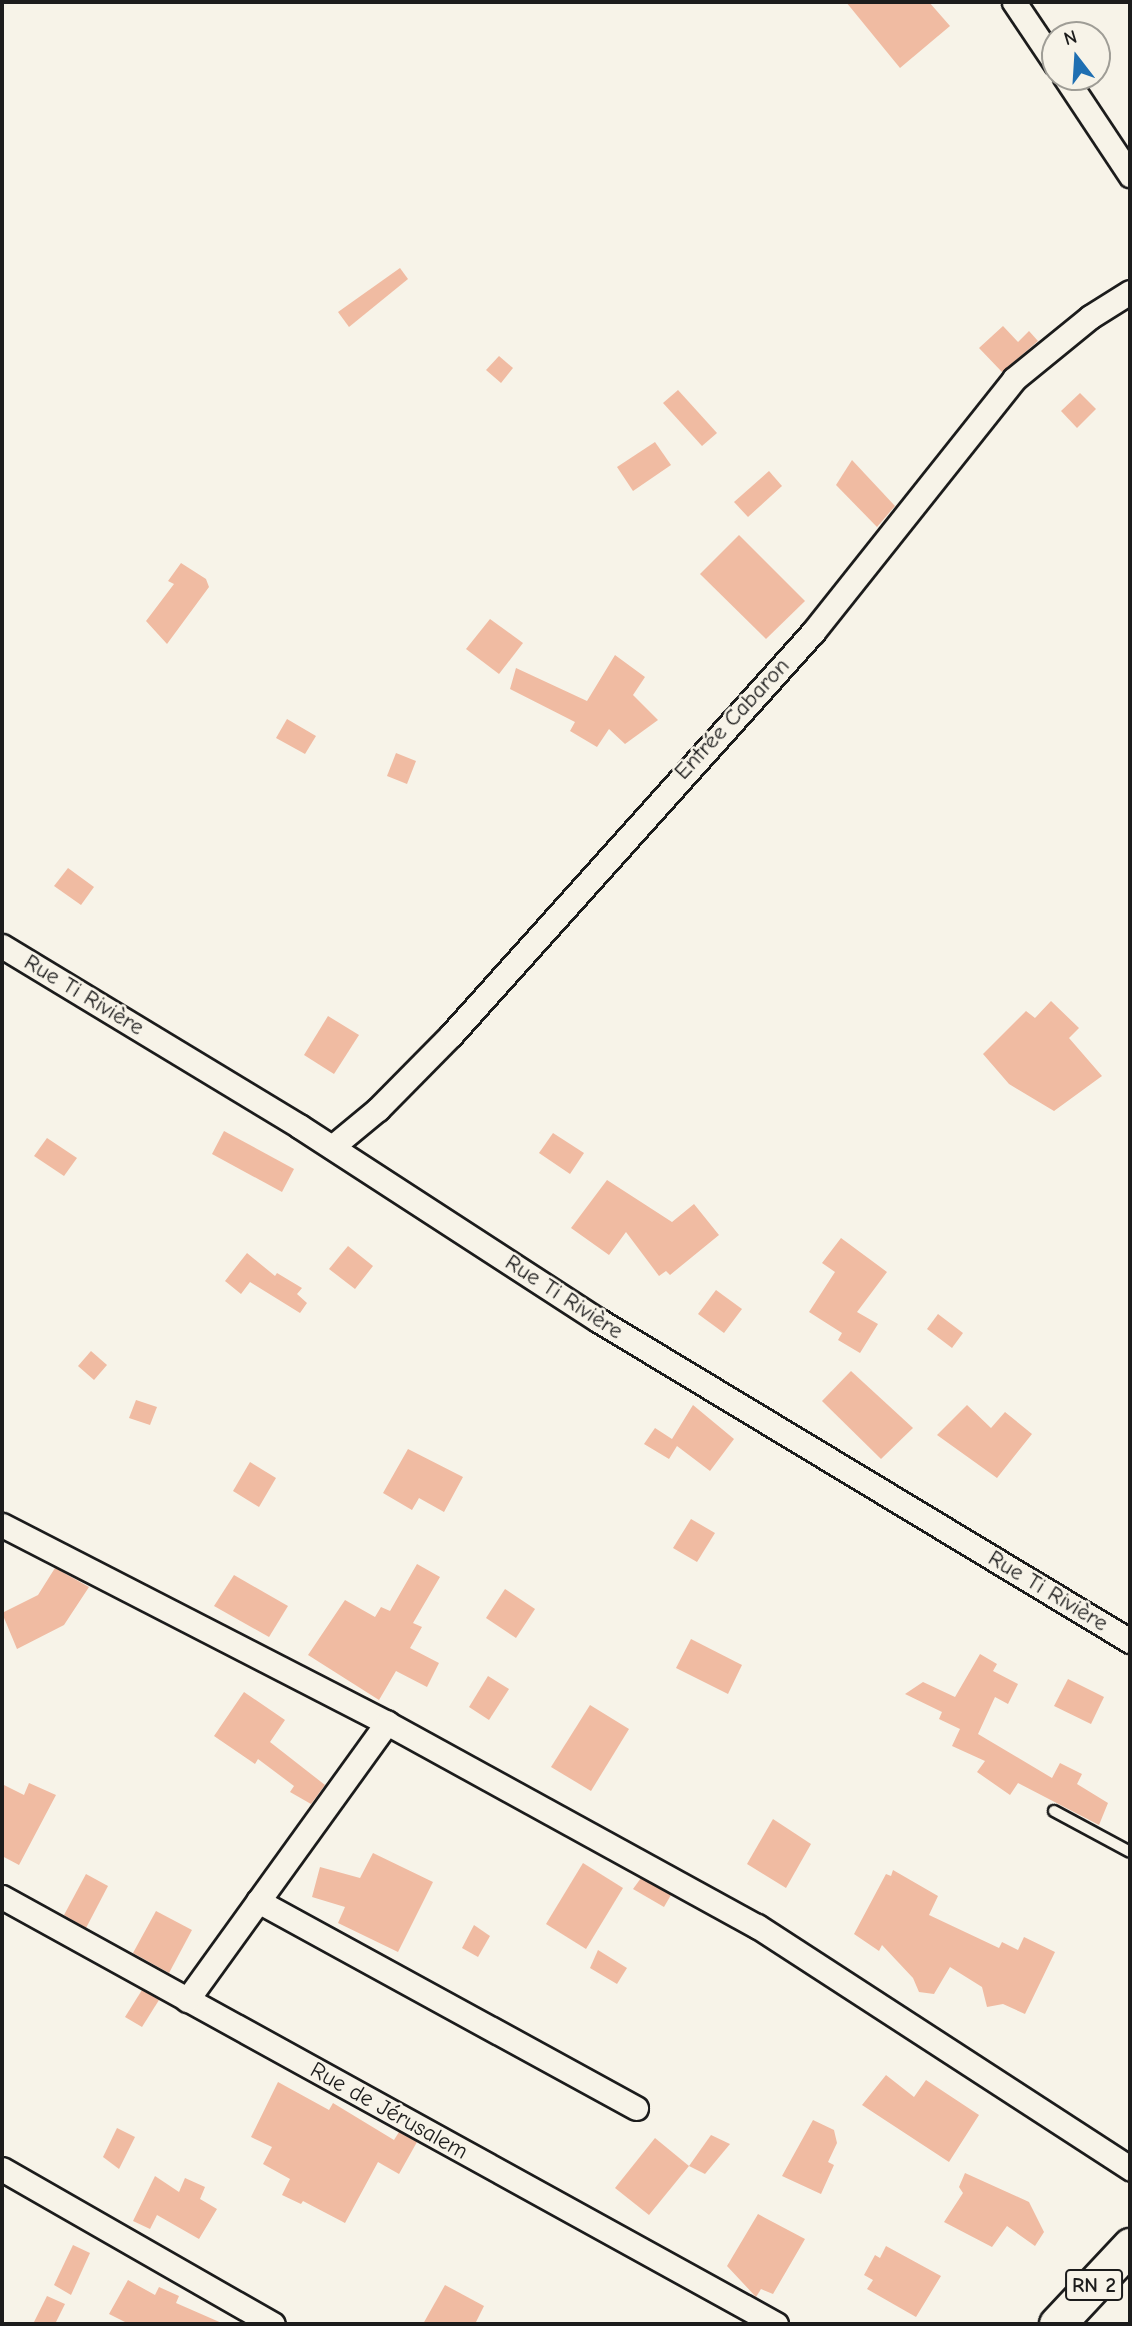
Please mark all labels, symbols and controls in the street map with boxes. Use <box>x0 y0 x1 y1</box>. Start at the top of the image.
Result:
north arrow <box>1041 21 1111 91</box>
text: N <box>1061 26 1080 50</box>
street label: Entrée Cabaron <box>669 652 795 786</box>
street label: Rue Ti Rivière <box>19 948 149 1042</box>
street label: Rue Ti Rivière <box>500 1249 628 1345</box>
street label: Rue Ti Rivière <box>983 1544 1113 1638</box>
street label: Rue de Jérusalem <box>305 2056 473 2166</box>
road number: RN 2 <box>1064 2268 1124 2302</box>

